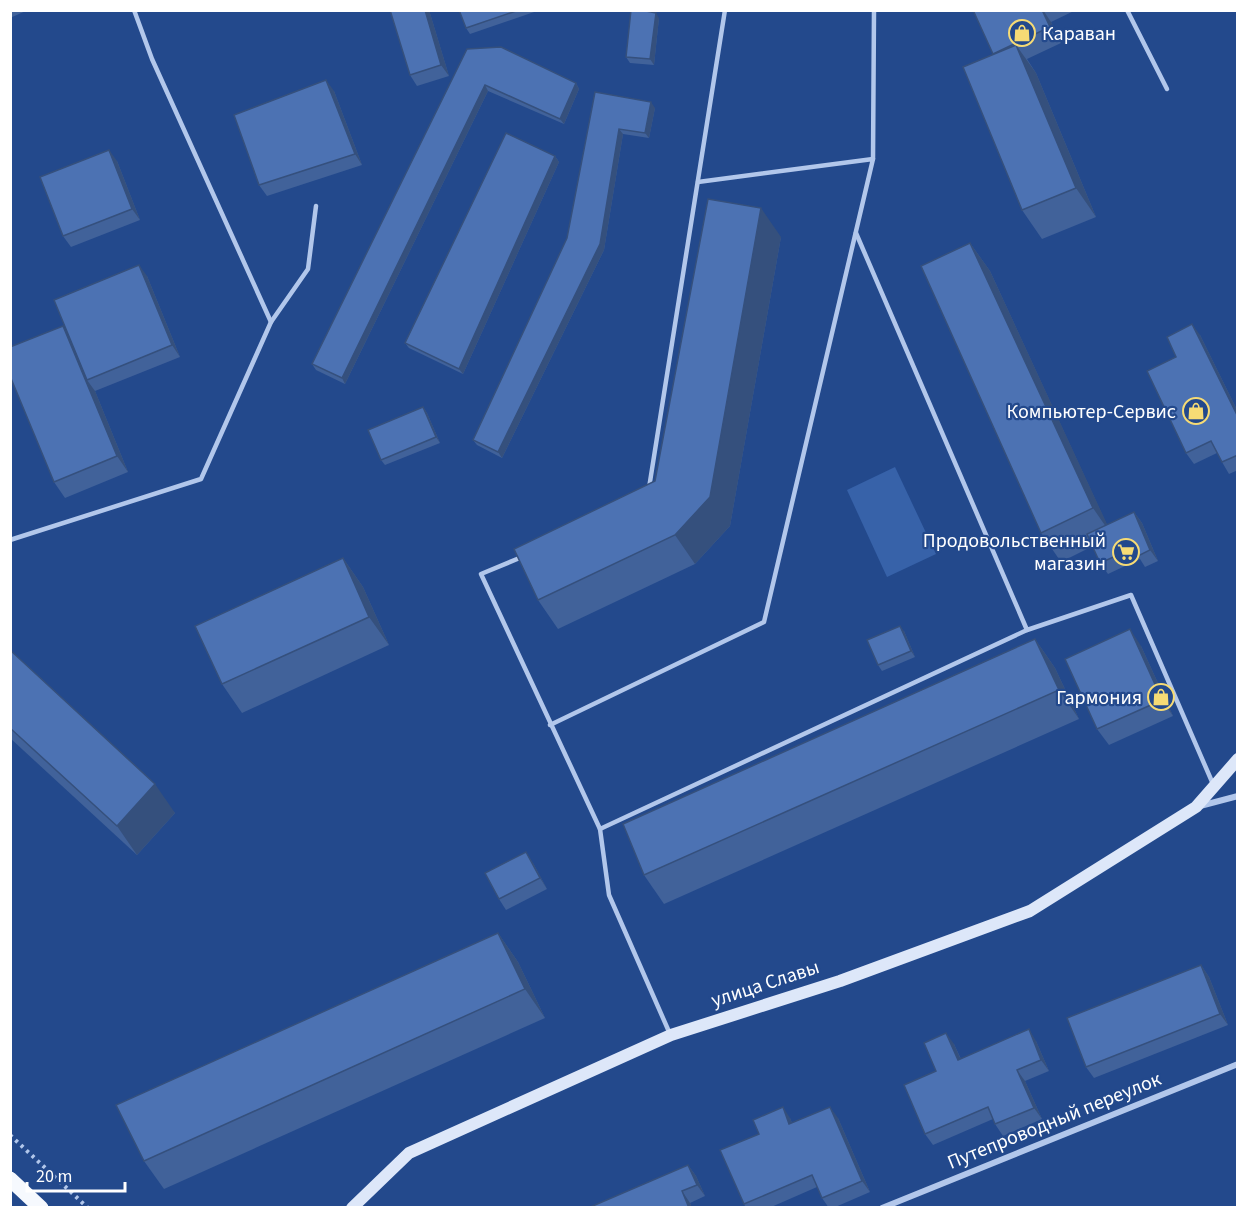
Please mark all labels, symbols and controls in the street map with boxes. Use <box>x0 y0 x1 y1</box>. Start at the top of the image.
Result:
shop icon: Караван <box>1007 18 1037 48</box>
place label: Караван <box>1042 20 1116 48</box>
shop icon: Компьютер-Сервис <box>1181 396 1211 426</box>
place label: Компьютер-Сервис <box>1006 398 1176 426</box>
place label: Продовольственный магазин <box>923 527 1106 578</box>
supermarket icon: Продовольственный магазин <box>1111 537 1141 567</box>
shop icon: Гармония <box>1146 682 1176 712</box>
place label: Гармония <box>1056 684 1142 712</box>
street label: улица Славы <box>708 953 823 1015</box>
street label: Путепроводный переулок <box>943 1065 1166 1177</box>
scale bar <box>27 1155 124 1193</box>
text: 20 m <box>36 1164 72 1189</box>

